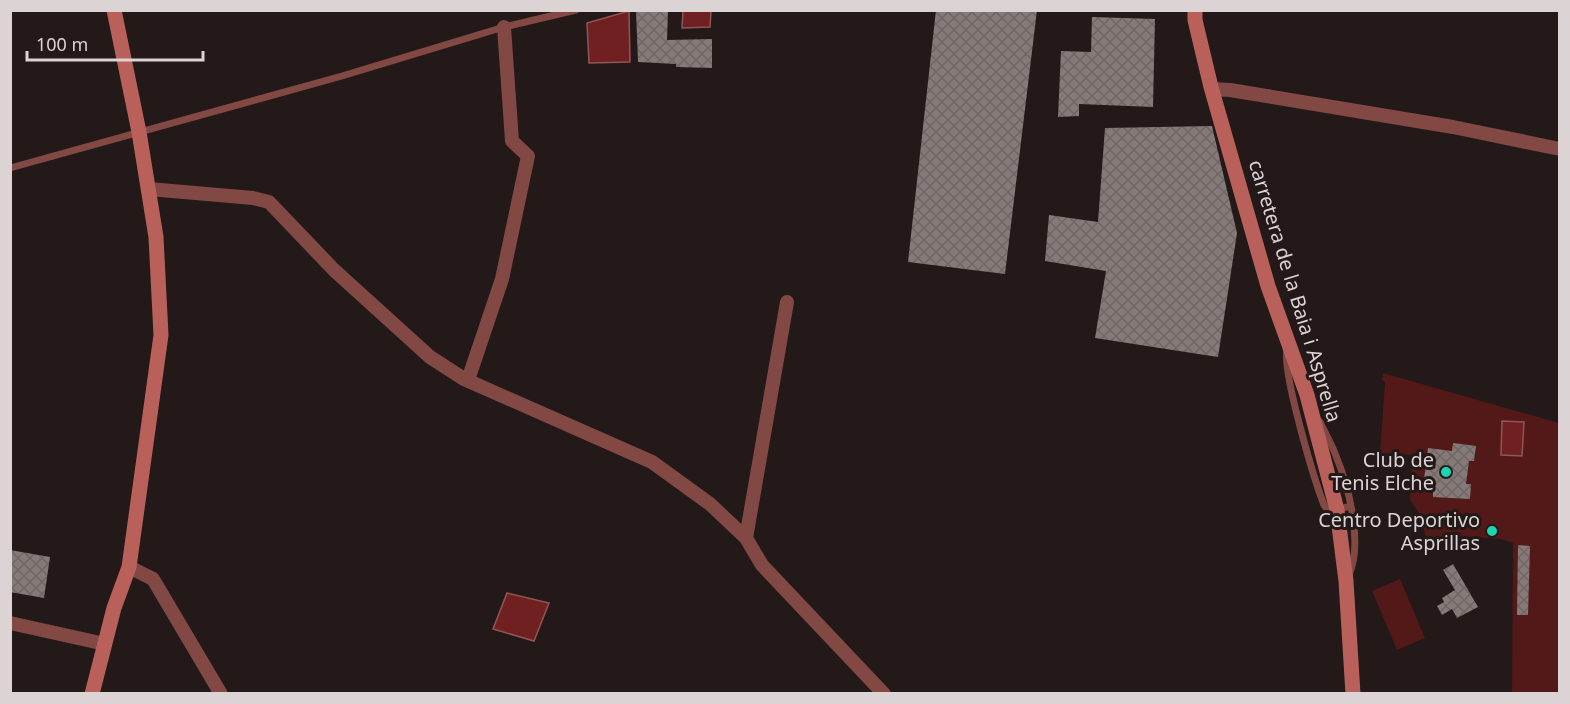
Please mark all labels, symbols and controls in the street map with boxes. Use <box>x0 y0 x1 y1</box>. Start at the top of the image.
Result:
scale bar <box>27 24 202 62</box>
text: 100 m <box>36 32 88 56</box>
street label: carretera de la Baia i Asprella <box>1243 156 1348 425</box>
place label: Club de Tenis Elche <box>1331 446 1434 496</box>
marker: Club de Tenis Elche <box>1439 465 1453 479</box>
place label: Centro Deportivo Asprillas <box>1318 506 1480 556</box>
marker: Centro Deportivo Asprillas <box>1485 524 1499 538</box>

